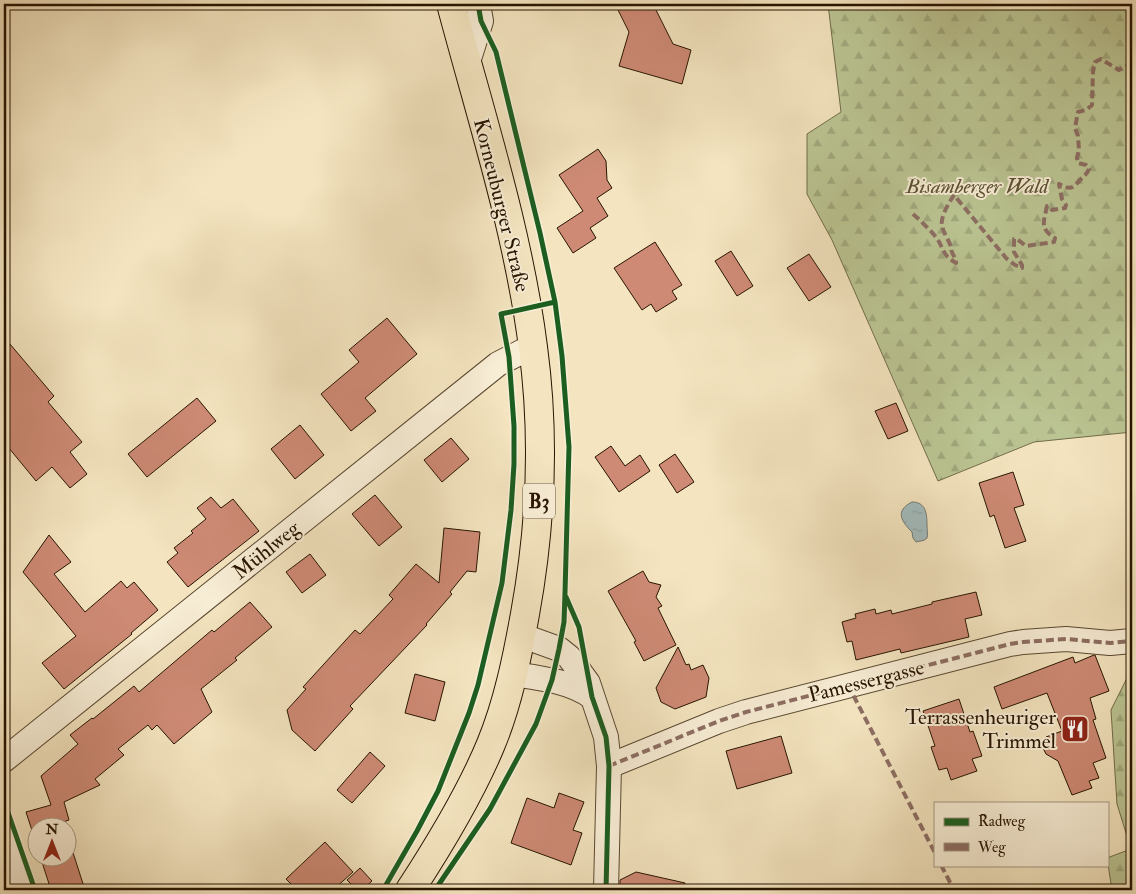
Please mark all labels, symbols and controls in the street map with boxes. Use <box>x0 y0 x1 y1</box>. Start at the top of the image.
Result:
street label: Korneuburger Straße <box>467 116 536 295</box>
park label: Bisamberger Wald <box>905 173 1050 200</box>
road number: B3 <box>523 484 555 518</box>
street label: Mühlweg <box>227 515 306 586</box>
street label: Pamessergasse <box>805 654 927 709</box>
place label: Terrassenheuriger Trimmel <box>905 704 1057 755</box>
restaurant icon: Terrassenheuriger Trimmel <box>1060 714 1090 744</box>
legend <box>934 802 1108 866</box>
text: Radweg <box>978 812 1026 831</box>
north arrow <box>28 816 78 866</box>
text: N <box>45 821 59 838</box>
text: Weg <box>977 838 1006 857</box>

